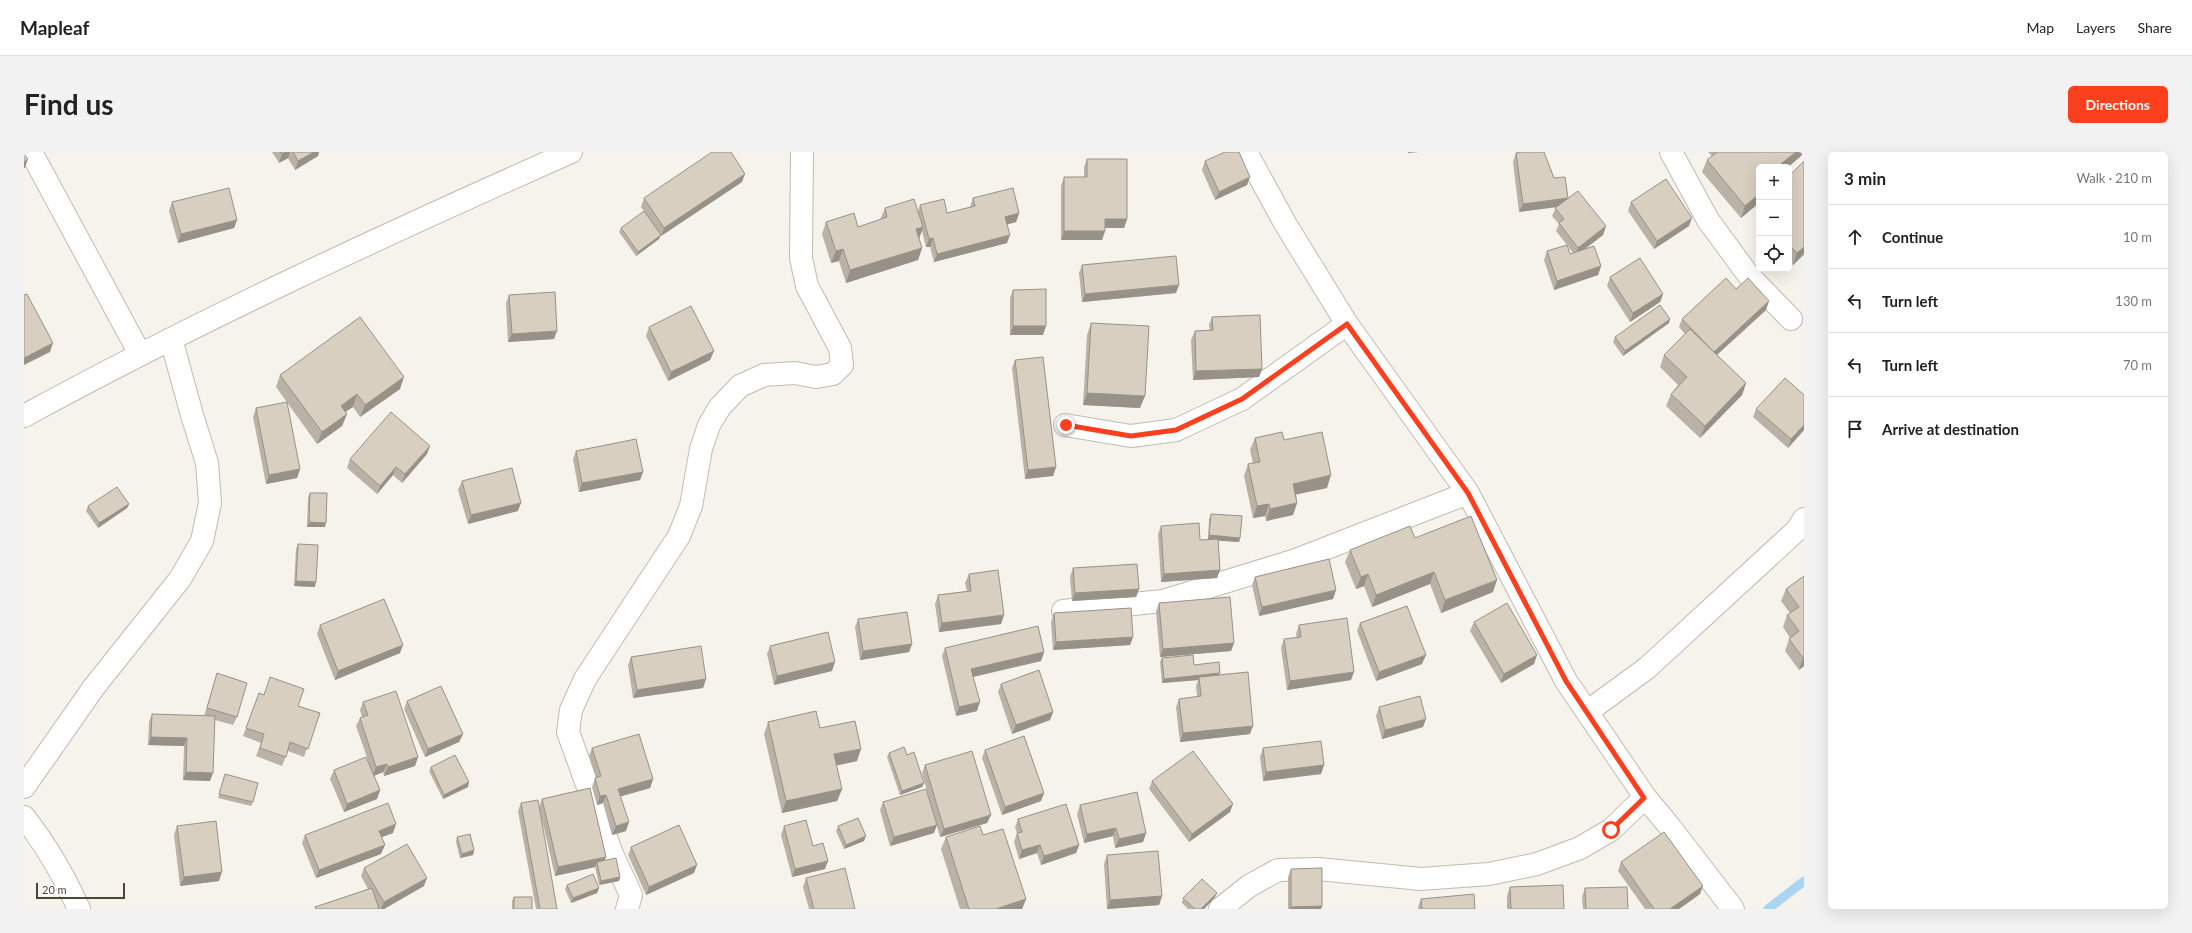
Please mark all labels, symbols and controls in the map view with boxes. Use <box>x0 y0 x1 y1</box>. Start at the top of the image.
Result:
text: Mapleaf <box>20 16 89 39</box>
text: Map <box>2026 19 2054 36</box>
text: Layers <box>2076 19 2116 36</box>
text: Share <box>2138 19 2172 36</box>
button: Directions <box>2068 86 2168 123</box>
text: Find us <box>24 87 114 121</box>
map controls <box>1756 164 1792 272</box>
button: + <box>1756 164 1792 200</box>
text: 3 min <box>1844 168 1886 189</box>
text: Walk · 210 m <box>2076 170 2152 186</box>
button: − <box>1756 200 1792 236</box>
icon: ahead <box>1844 226 1866 248</box>
text: Continue <box>1882 228 1943 246</box>
text: 10 m <box>2123 229 2152 245</box>
button: locate <box>1756 236 1792 272</box>
icon: left <box>1844 290 1866 312</box>
text: Turn left <box>1882 292 1938 310</box>
text: 130 m <box>2115 293 2152 309</box>
icon: left <box>1844 354 1866 376</box>
text: Turn left <box>1882 356 1938 374</box>
text: 70 m <box>2123 357 2152 373</box>
route end <box>1057 416 1075 434</box>
icon: arrive <box>1844 418 1866 440</box>
text: Arrive at destination <box>1882 420 2019 438</box>
route start <box>1602 821 1620 839</box>
scale bar <box>36 881 125 900</box>
text: 20 m <box>42 883 67 896</box>

